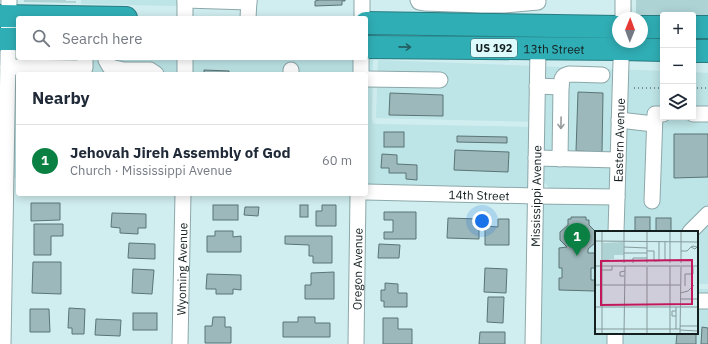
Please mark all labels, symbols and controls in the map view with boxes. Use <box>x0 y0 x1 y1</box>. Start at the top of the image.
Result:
north arrow <box>612 12 648 48</box>
map controls <box>660 12 696 120</box>
button: + <box>660 12 696 48</box>
search box <box>16 16 368 60</box>
icon: search <box>30 27 52 49</box>
text: Search here <box>62 29 142 48</box>
road number: US 192 <box>471 39 517 57</box>
street label: 13th Street <box>523 41 585 56</box>
one-way arrow <box>398 43 411 51</box>
button: − <box>660 48 696 84</box>
button: layers <box>660 84 696 120</box>
text: Nearby <box>32 87 90 109</box>
street label: Eastern Avenue <box>610 97 627 182</box>
one-way arrow <box>557 116 564 129</box>
text: Jehovah Jireh Assembly of God <box>70 143 291 162</box>
street label: Mississippi Avenue <box>527 145 544 247</box>
text: 1 <box>41 152 49 169</box>
text: 60 m <box>322 152 352 169</box>
text: Church · Mississippi Avenue <box>70 162 232 179</box>
street label: 14th Street <box>448 186 510 203</box>
your location <box>472 211 492 231</box>
street label: Wyoming Avenue <box>173 222 190 316</box>
pin: 1 <box>564 223 590 256</box>
street label: Oregon Avenue <box>349 227 365 310</box>
inset map <box>595 231 698 334</box>

